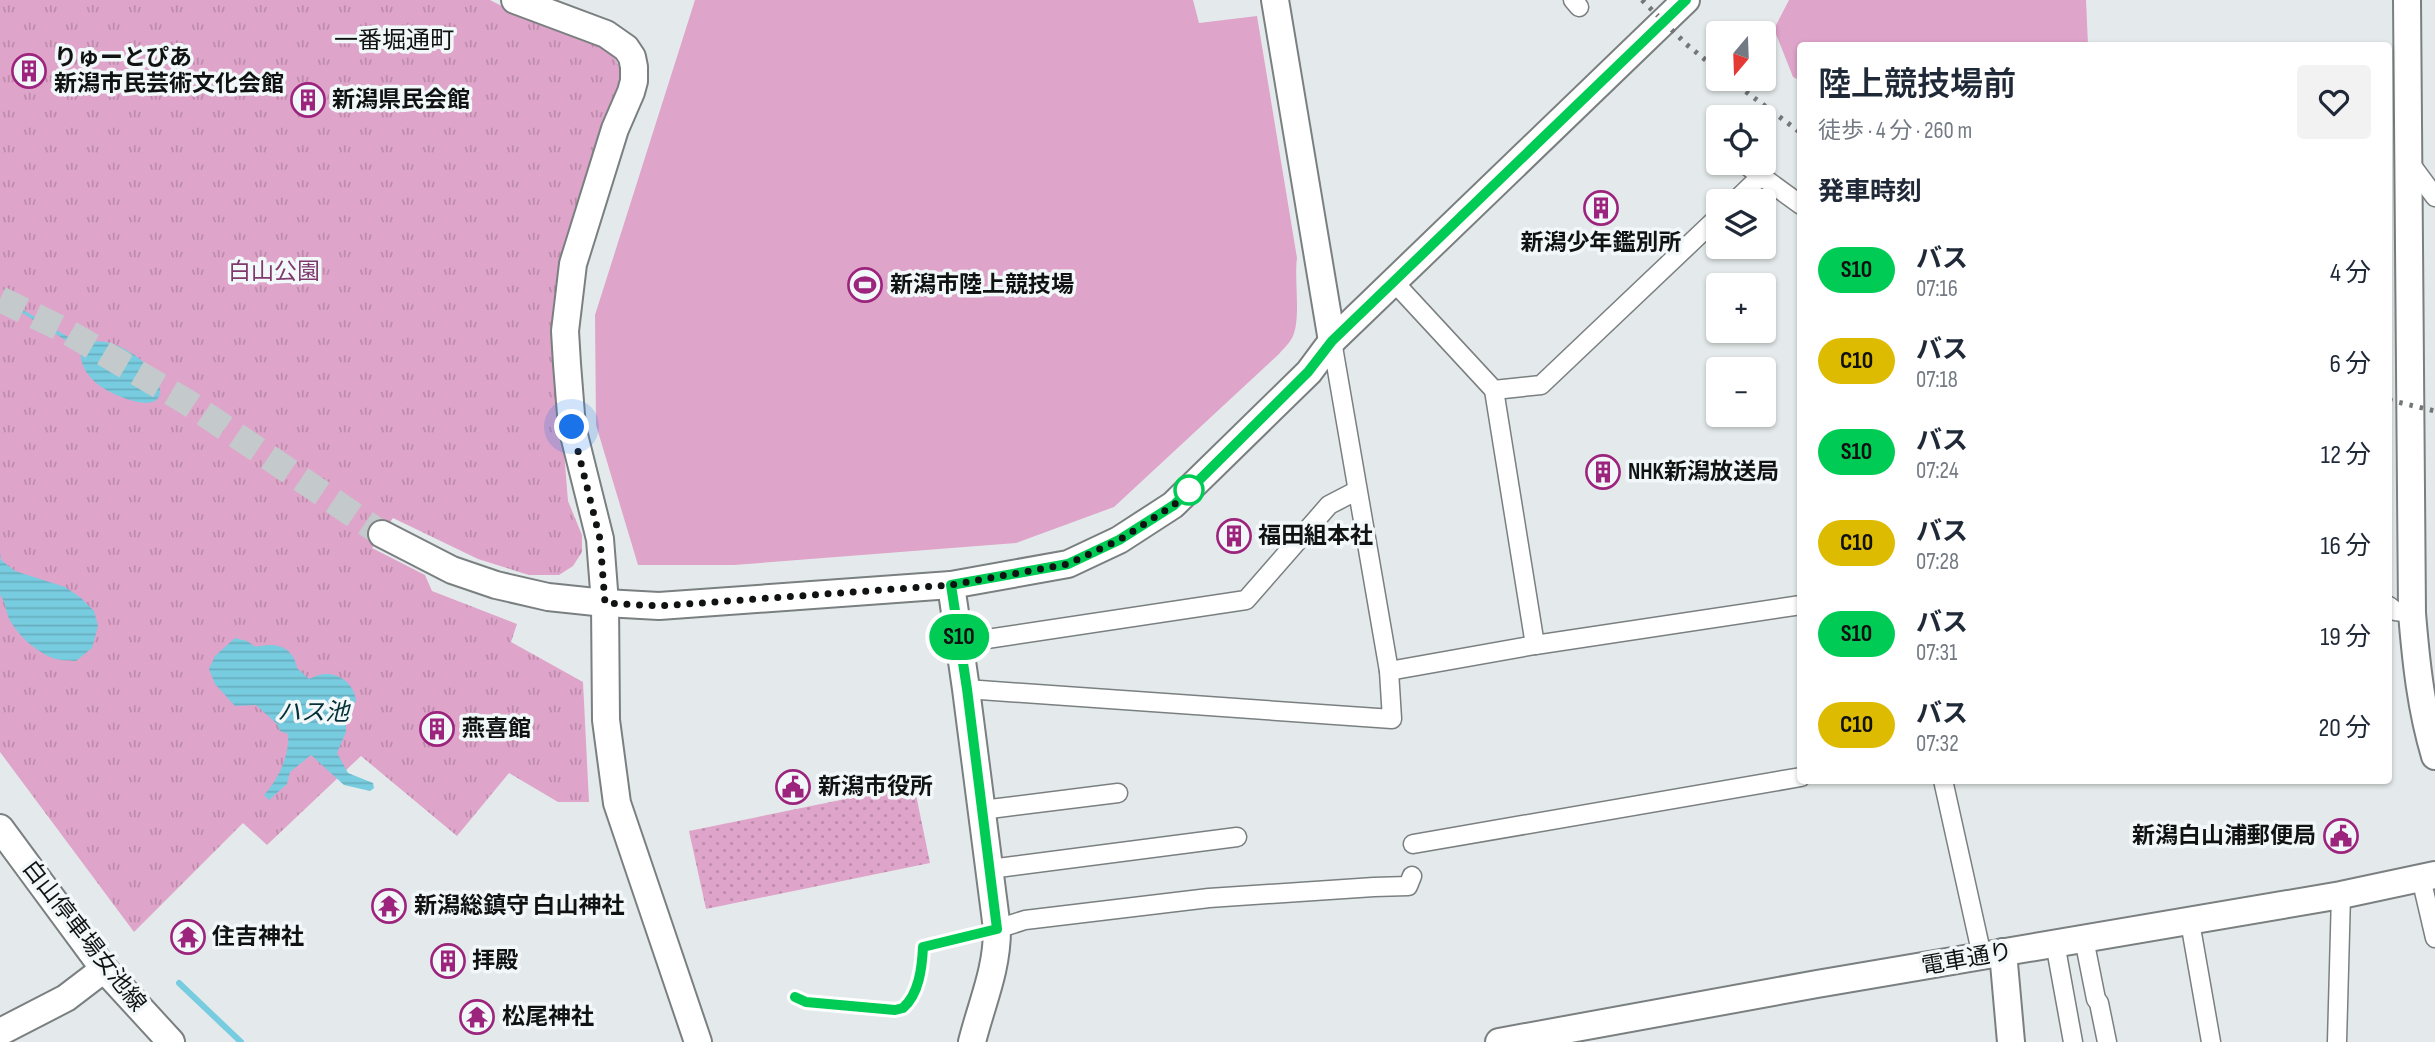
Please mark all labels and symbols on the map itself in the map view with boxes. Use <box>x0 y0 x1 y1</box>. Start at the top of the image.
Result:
north arrow <box>1706 21 1776 91</box>
district label: 一番堀通町 <box>334 26 454 55</box>
place label: りゅーとぴあ 新潟市民芸術文化会館 <box>54 44 284 98</box>
building icon: りゅーとぴあ 新潟市民芸術文化会館 <box>10 52 48 90</box>
building icon: 新潟県民会館 <box>289 81 327 119</box>
place label: 新潟県民会館 <box>332 86 470 114</box>
building icon: 新潟少年鑑別所 <box>1582 189 1620 227</box>
place label: 新潟少年鑑別所 <box>1521 229 1682 257</box>
park label: 白山公園 <box>228 258 320 286</box>
sports icon: 新潟市陸上競技場 <box>846 266 884 304</box>
place label: 新潟市陸上競技場 <box>890 271 1074 299</box>
your location <box>554 409 589 444</box>
building icon: NHK新潟放送局 <box>1584 453 1622 491</box>
place label: NHK新潟放送局 <box>1628 458 1779 486</box>
unlabelled marker <box>1174 475 1204 505</box>
building icon: 福田組本社 <box>1215 517 1253 555</box>
place label: 福田組本社 <box>1258 522 1373 550</box>
line badge: S10 <box>919 614 999 660</box>
water label: ハス池 <box>277 698 351 727</box>
building icon: 燕喜館 <box>418 710 456 748</box>
place label: 燕喜館 <box>462 715 531 743</box>
public building icon: 新潟市役所 <box>774 768 812 806</box>
place label: 新潟市役所 <box>818 773 933 801</box>
public building icon: 新潟白山浦郵便局 <box>2322 817 2360 855</box>
place label: 新潟白山浦郵便局 <box>2132 822 2316 850</box>
street label: 白山停車場女池線 <box>16 855 152 1017</box>
temple icon: 新潟総鎮守 白山神社 <box>370 887 408 925</box>
place label: 新潟総鎮守 白山神社 <box>414 892 625 920</box>
temple icon: 住吉神社 <box>169 918 207 956</box>
place label: 住吉神社 <box>212 923 304 951</box>
street label: 電車通り <box>1919 937 2015 981</box>
building icon: 拝殿 <box>429 942 467 980</box>
place label: 拝殿 <box>472 947 518 975</box>
temple icon: 松尾神社 <box>458 998 496 1036</box>
place label: 松尾神社 <box>502 1003 594 1031</box>

